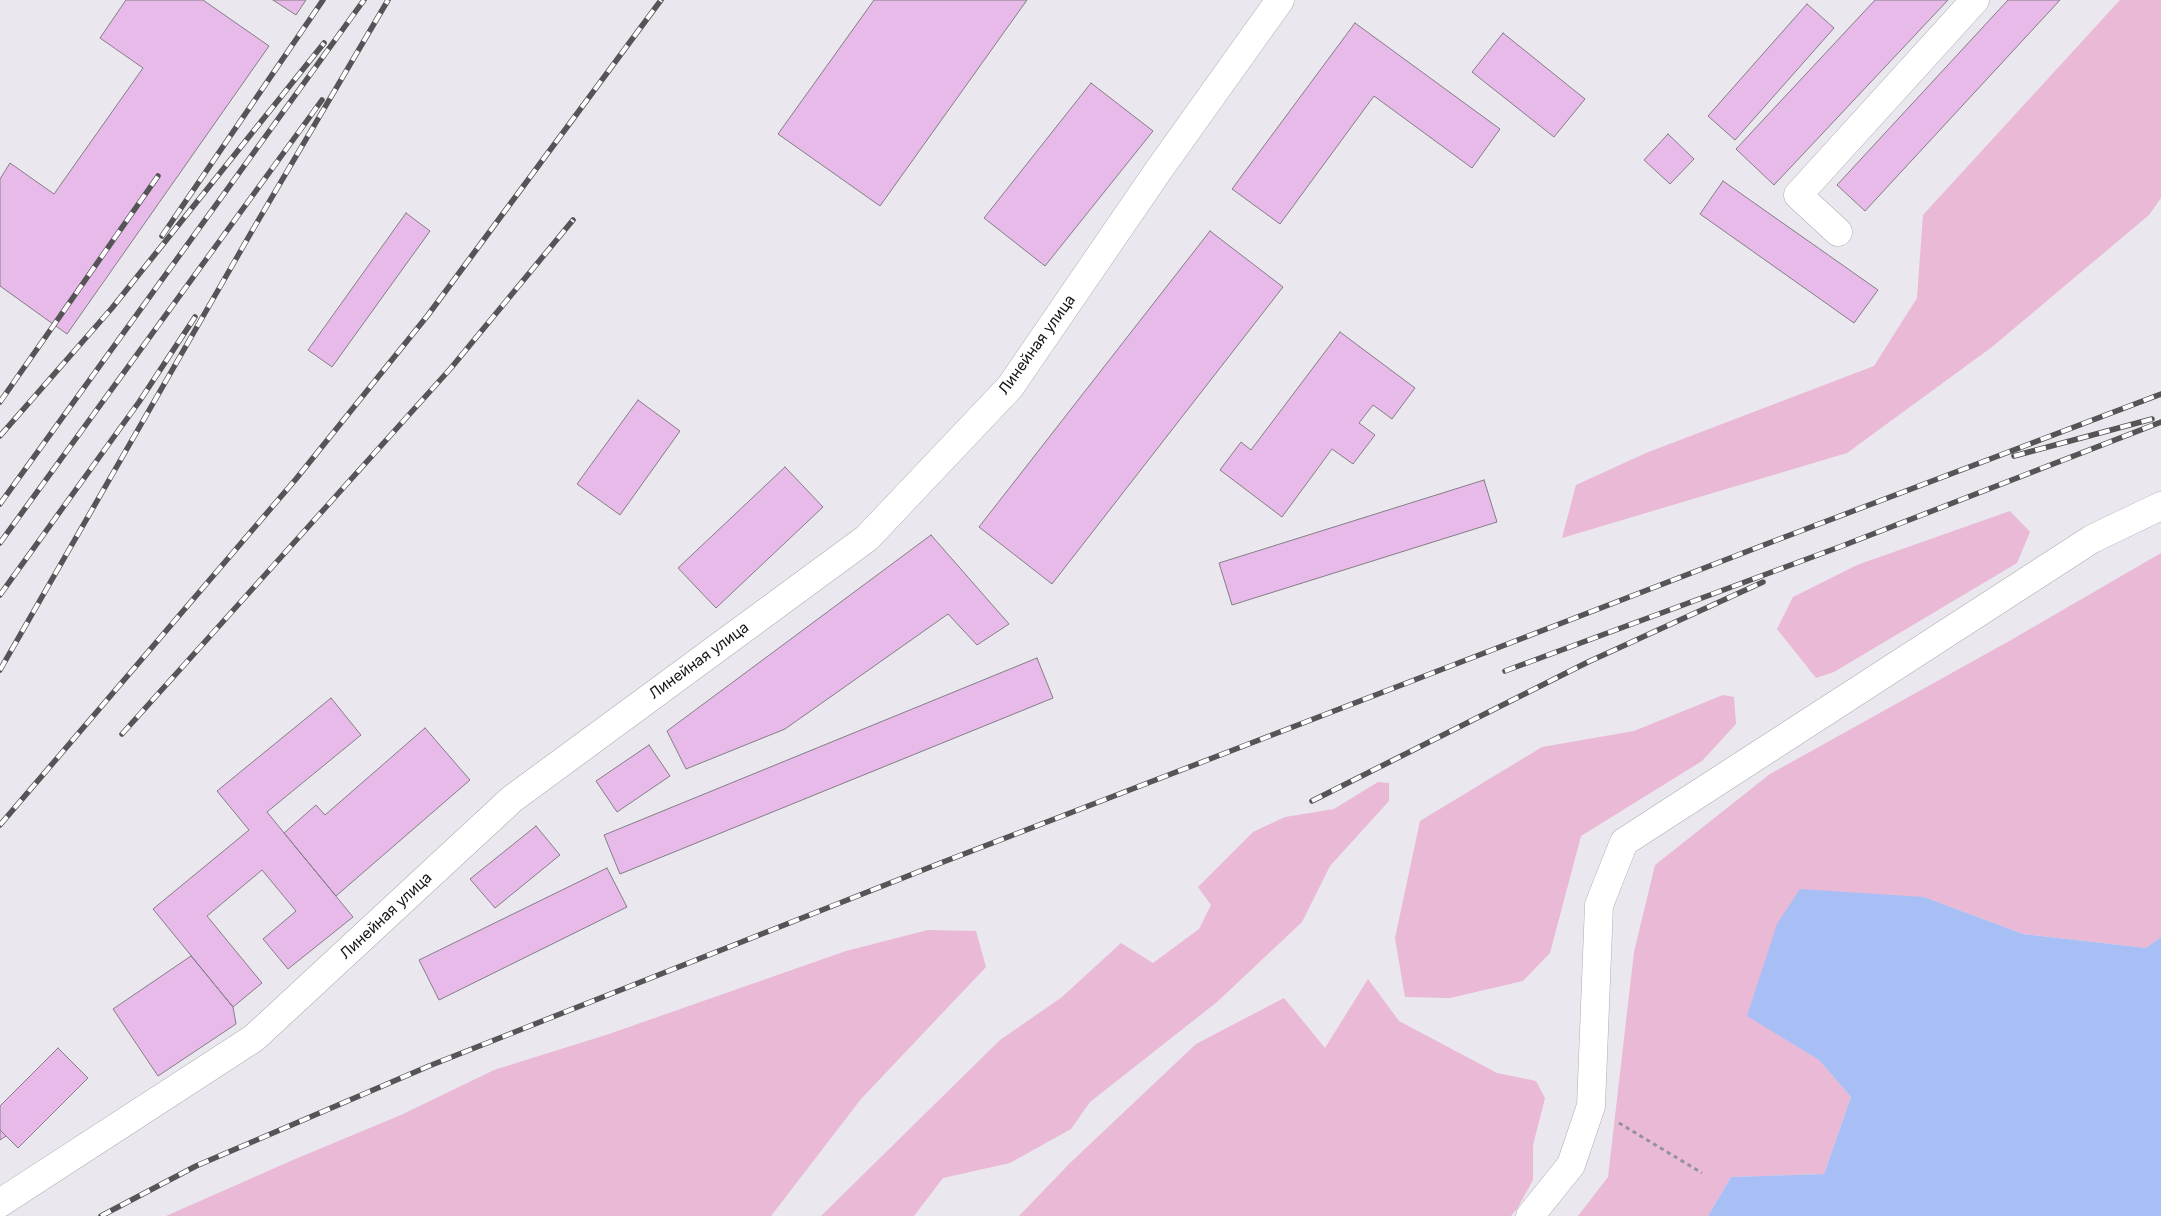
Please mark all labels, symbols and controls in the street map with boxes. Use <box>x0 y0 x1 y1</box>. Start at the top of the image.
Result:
street label: Линейная улица <box>995 292 1079 398</box>
street label: Линейная улица <box>646 619 752 703</box>
street label: Линейная улица <box>336 869 436 963</box>

